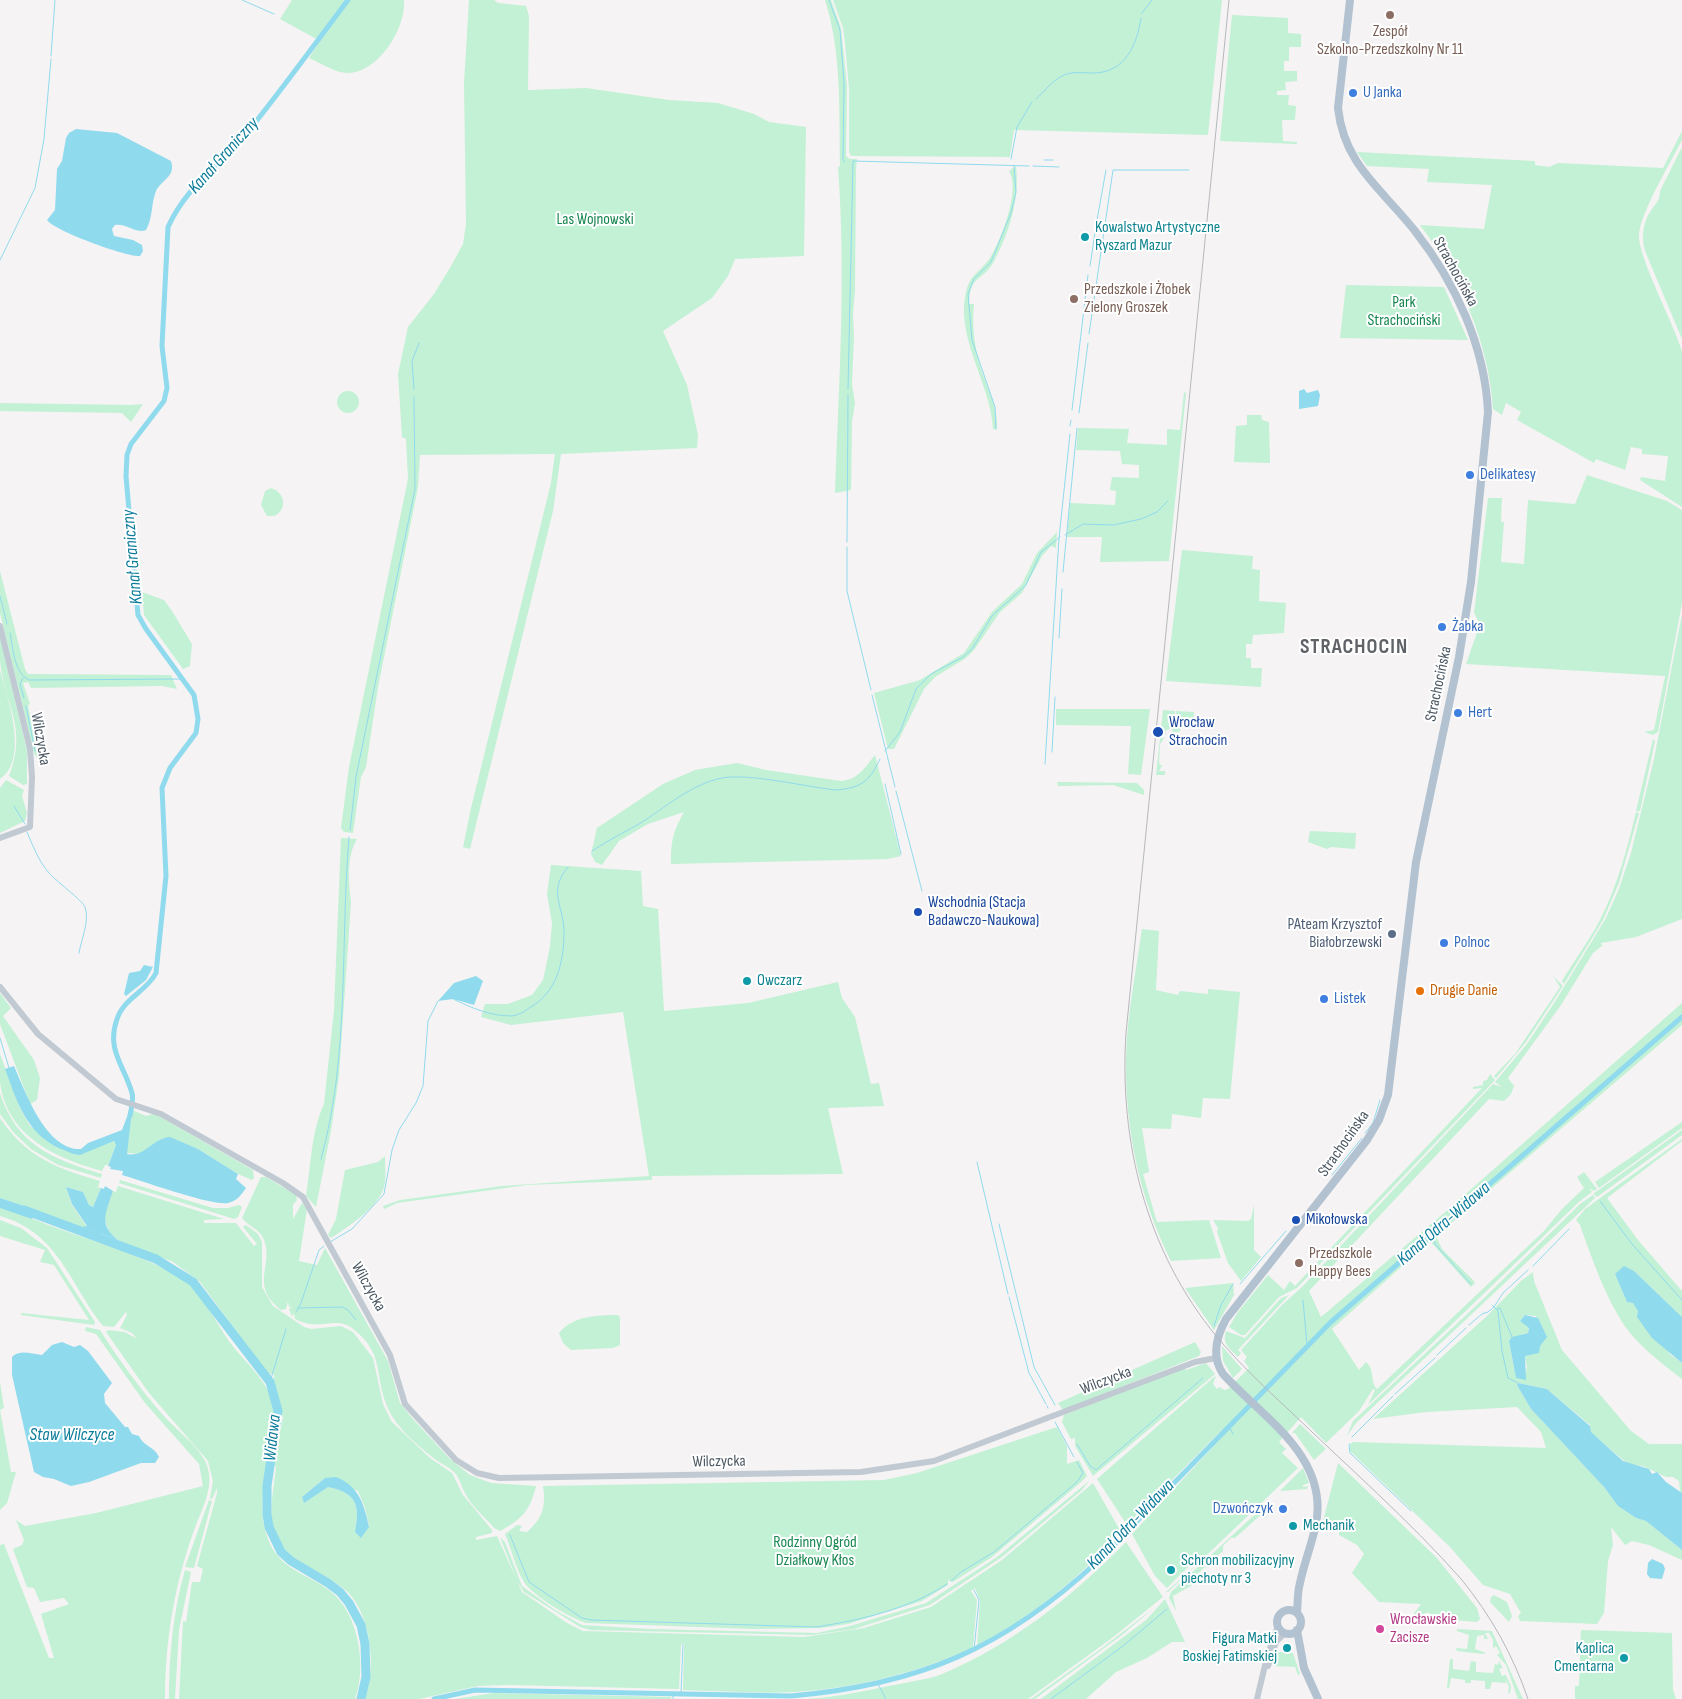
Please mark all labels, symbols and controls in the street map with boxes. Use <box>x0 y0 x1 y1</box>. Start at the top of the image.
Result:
marker: Zespół Szkolno-Przedszkolny Nr 11 <box>1384 9 1396 21</box>
place label: Zespół Szkolno-Przedszkolny Nr 11 <box>1317 22 1463 60</box>
place label: U Janka <box>1363 83 1402 103</box>
marker: U Janka <box>1347 87 1359 99</box>
water label: Kanał Graniczny <box>184 113 264 199</box>
park label: Las Wojnowski <box>556 210 634 230</box>
place label: Kowalstwo Artystyczne Ryszard Mazur <box>1095 218 1220 256</box>
marker: Kowalstwo Artystyczne Ryszard Mazur <box>1079 231 1091 243</box>
street label: Strachocińska <box>1428 234 1482 310</box>
place label: Przedszkole i Żłobek Zielony Groszek <box>1084 280 1191 318</box>
marker: Przedszkole i Żłobek Zielony Groszek <box>1068 293 1080 305</box>
park label: Park Strachociński <box>1367 293 1441 331</box>
place label: Delikatesy <box>1480 465 1536 485</box>
marker: Delikatesy <box>1464 469 1476 481</box>
water label: Kanał Graniczny <box>118 509 148 605</box>
place label: Żabka <box>1452 617 1484 637</box>
marker: Żabka <box>1436 621 1448 633</box>
district label: STRACHOCIN <box>1299 635 1409 661</box>
street label: Strachocińska <box>1422 645 1456 723</box>
place label: Hert <box>1468 703 1492 723</box>
marker: Hert <box>1452 707 1464 719</box>
street label: Wilczycka <box>26 711 54 767</box>
place label: Wrocław Strachocin <box>1169 713 1227 751</box>
marker: Wrocław Strachocin <box>1151 725 1165 739</box>
place label: Wschodnia (Stacja Badawczo-Naukowa) <box>928 893 1039 931</box>
marker: Wschodnia (Stacja Badawczo-Naukowa) <box>912 906 924 918</box>
place label: PAteam Krzysztof Białobrzewski <box>1288 915 1382 953</box>
marker: PAteam Krzysztof Białobrzewski <box>1386 928 1398 940</box>
place label: Polnoc <box>1454 933 1490 953</box>
marker: Polnoc <box>1438 937 1450 949</box>
place label: Owczarz <box>757 971 802 991</box>
marker: Owczarz <box>741 975 753 987</box>
place label: Drugie Danie <box>1430 981 1498 1001</box>
marker: Drugie Danie <box>1414 985 1426 997</box>
place label: Listek <box>1334 989 1366 1009</box>
marker: Listek <box>1318 993 1330 1005</box>
street label: Strachocińska <box>1314 1107 1374 1181</box>
water label: Kanał Odra-Widawa <box>1393 1178 1495 1270</box>
place label: Mikołowska <box>1306 1210 1368 1230</box>
marker: Mikołowska <box>1290 1214 1302 1226</box>
place label: Przedszkole Happy Bees <box>1309 1244 1372 1282</box>
marker: Przedszkole Happy Bees <box>1293 1257 1305 1269</box>
street label: Wilczycka <box>347 1259 389 1315</box>
street label: Wilczycka <box>1078 1363 1134 1399</box>
water label: Widawa <box>260 1414 286 1462</box>
water label: Staw Wilczyce <box>30 1424 114 1446</box>
street label: Wilczycka <box>692 1452 746 1472</box>
water label: Kanał Odra-Widawa <box>1083 1476 1179 1574</box>
place label: Dzwończyk <box>1213 1499 1273 1519</box>
marker: Dzwończyk <box>1277 1503 1289 1515</box>
place label: Mechanik <box>1303 1516 1354 1536</box>
marker: Mechanik <box>1287 1520 1299 1532</box>
park label: Rodzinny Ogród Działkowy Kłos <box>773 1533 857 1571</box>
place label: Schron mobilizacyjny piechoty nr 3 <box>1181 1551 1295 1589</box>
marker: Schron mobilizacyjny piechoty nr 3 <box>1165 1564 1177 1576</box>
place label: Wrocławskie Zacisze <box>1390 1610 1457 1648</box>
marker: Wrocławskie Zacisze <box>1374 1623 1386 1635</box>
place label: Figura Matki Boskiej Fatimskiej <box>1182 1629 1277 1667</box>
place label: Kaplica Cmentarna <box>1554 1639 1614 1677</box>
marker: Figura Matki Boskiej Fatimskiej <box>1281 1642 1293 1654</box>
marker: Kaplica Cmentarna <box>1618 1652 1630 1664</box>

